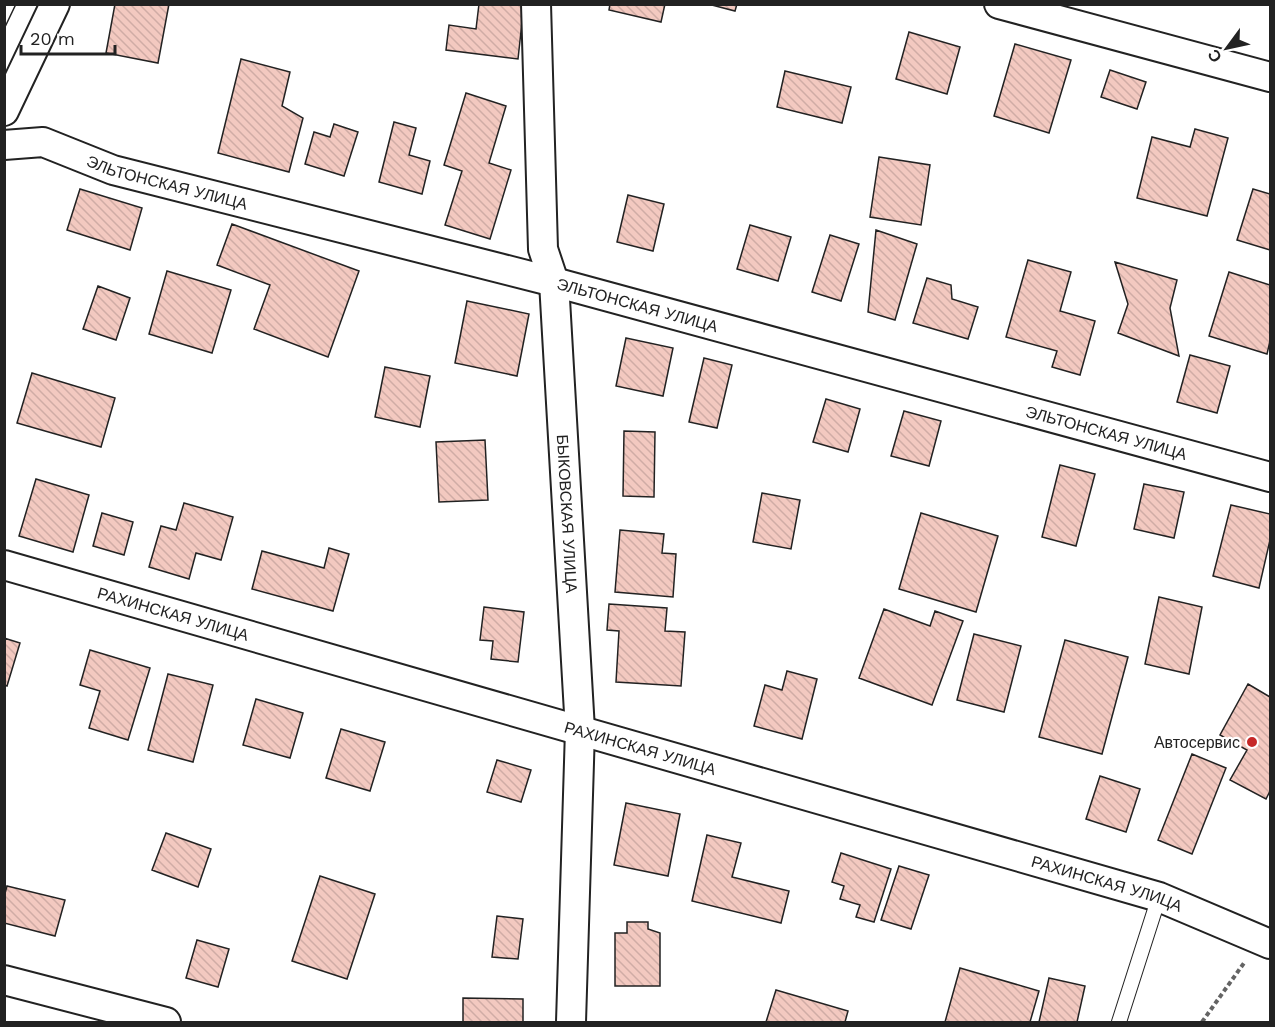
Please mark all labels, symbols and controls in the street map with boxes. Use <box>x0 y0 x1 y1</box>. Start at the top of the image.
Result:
scale bar <box>21 18 116 56</box>
north arrow <box>1197 18 1257 78</box>
text: 20 m <box>30 28 75 49</box>
text: С <box>1203 46 1226 66</box>
street label: ЭЛЬТОНСКАЯ УЛИЦА <box>84 151 250 213</box>
street label: ЭЛЬТОНСКАЯ УЛИЦА <box>555 274 720 336</box>
street label: ЭЛЬТОНСКАЯ УЛИЦА <box>1024 401 1189 464</box>
street label: БЫКОВСКАЯ УЛИЦА <box>553 434 582 594</box>
street label: РАХИНСКАЯ УЛИЦА <box>95 583 251 644</box>
street label: РАХИНСКАЯ УЛИЦА <box>562 717 719 779</box>
place label: Автосервис <box>1154 733 1240 752</box>
marker: Автосервис <box>1245 735 1259 749</box>
street label: РАХИНСКАЯ УЛИЦА <box>1029 851 1186 915</box>

